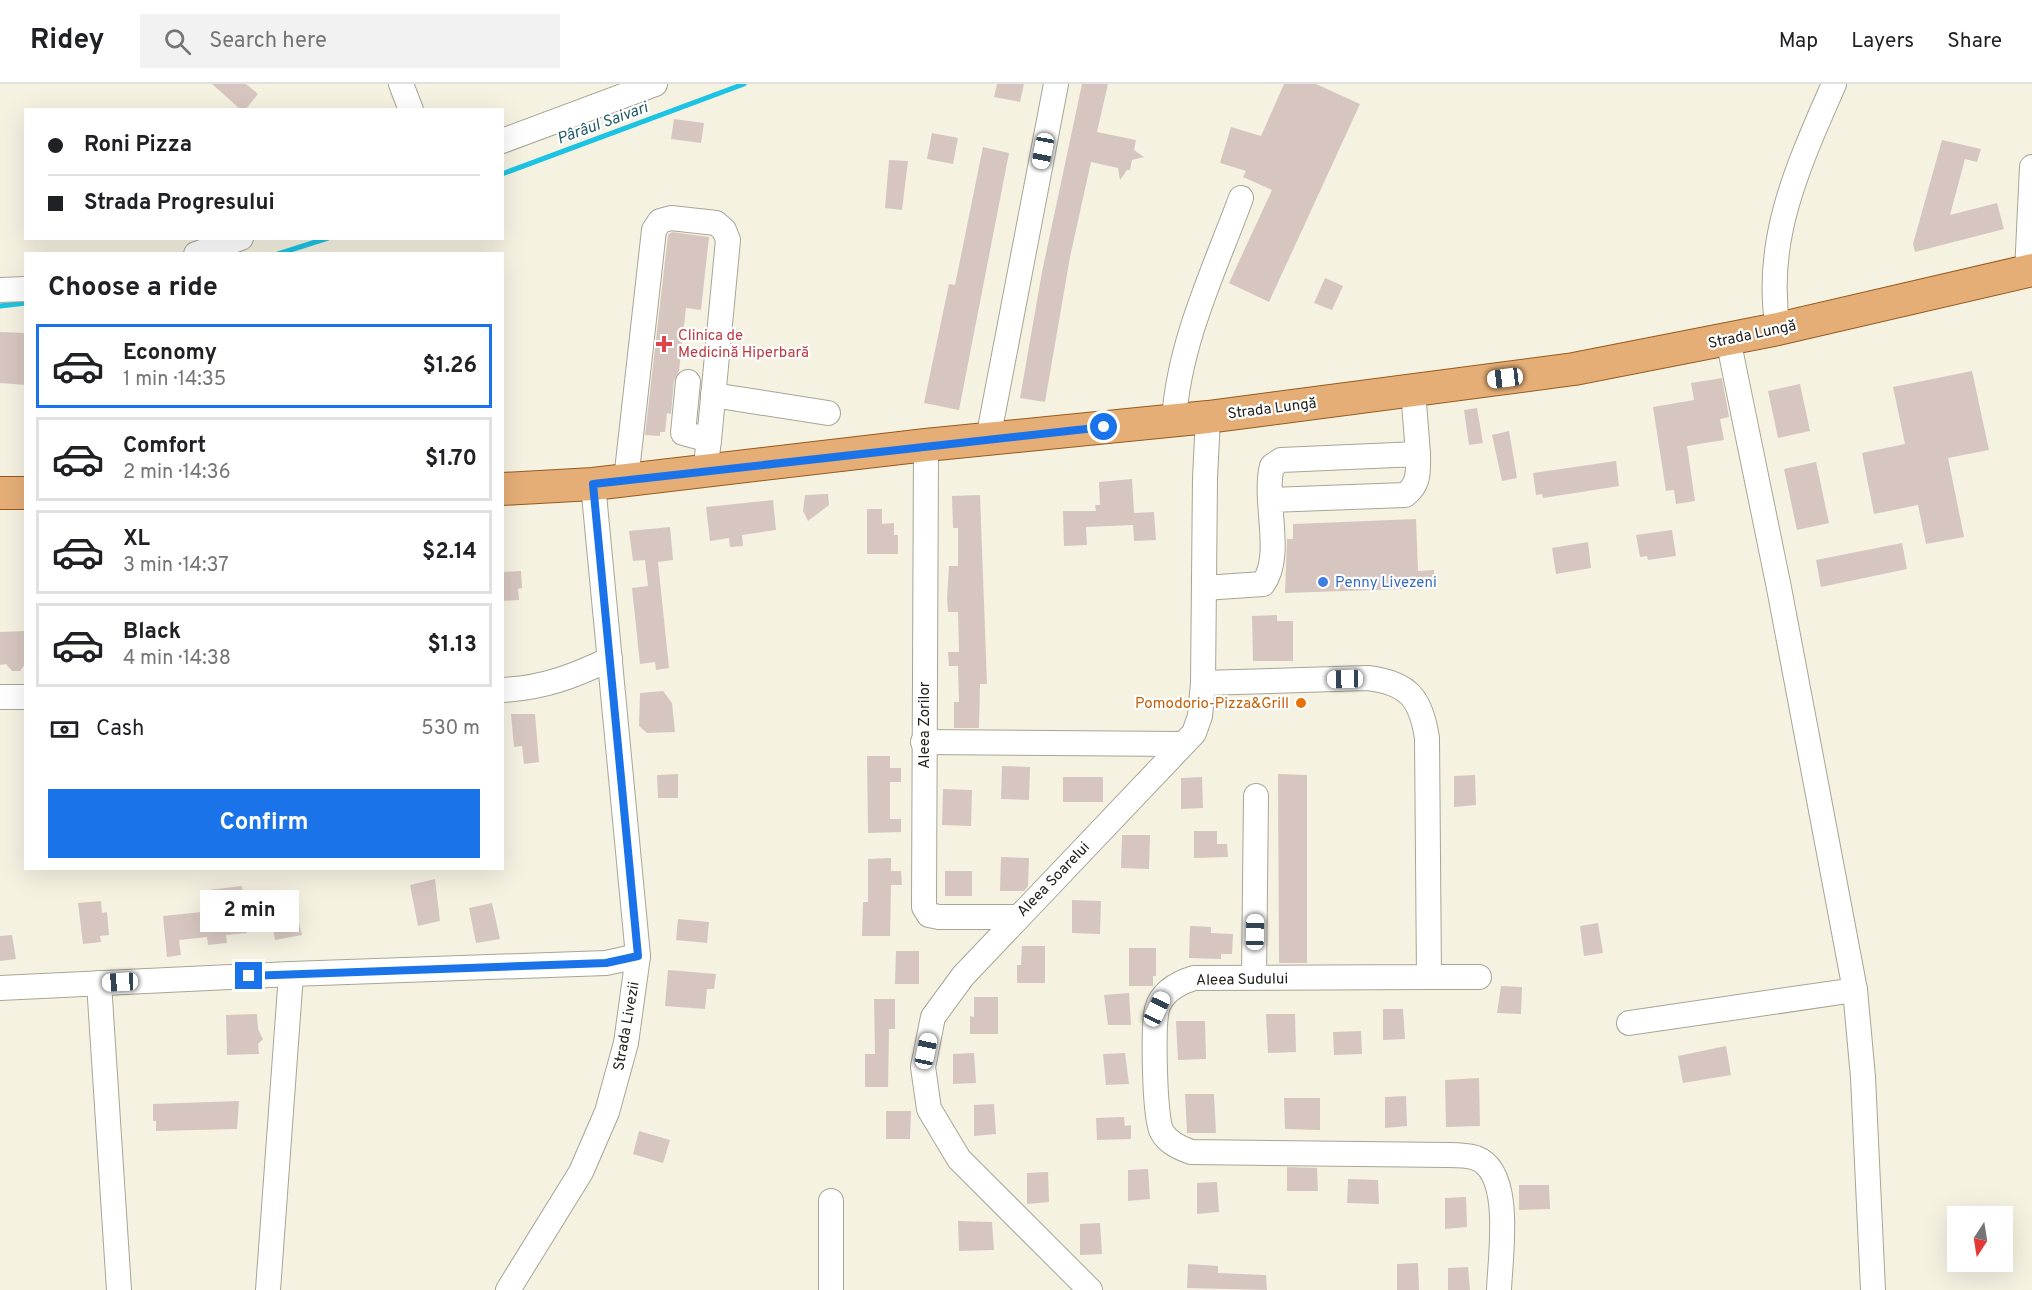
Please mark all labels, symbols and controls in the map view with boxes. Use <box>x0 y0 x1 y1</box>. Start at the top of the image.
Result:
search box <box>140 14 560 68</box>
text: Ridey <box>30 23 104 59</box>
icon: search <box>161 25 194 58</box>
text: Search here <box>209 28 327 55</box>
text: Map <box>1779 28 1818 55</box>
text: Layers <box>1851 28 1914 55</box>
text: Share <box>1947 28 2002 55</box>
water label: Pârâul Saivari <box>555 98 652 150</box>
text: Roni Pizza <box>84 132 192 159</box>
car <box>1031 132 1055 170</box>
text: Strada Progresului <box>84 190 275 217</box>
text: Choose a ride <box>48 271 218 305</box>
street label: Strada Lungă <box>1707 317 1798 354</box>
place label: Clinica de Medicină Hiperbară <box>678 327 809 363</box>
marker: Clinica de Medicină Hiperbară <box>655 335 673 353</box>
icon: car <box>51 339 105 393</box>
text: Economy <box>123 340 217 367</box>
text: $1.26 <box>422 353 477 380</box>
text: 1 min · 14:35 <box>123 367 226 393</box>
car <box>1486 367 1524 389</box>
street label: Strada Lungă <box>1227 395 1318 424</box>
route start <box>1090 413 1117 440</box>
icon: car <box>51 432 105 486</box>
text: Comfort <box>123 433 206 460</box>
text: $1.70 <box>425 446 477 473</box>
text: 2 min · 14:36 <box>123 460 231 486</box>
icon: car <box>51 525 105 579</box>
text: XL <box>123 526 150 553</box>
text: $2.14 <box>422 539 477 566</box>
text: 3 min · 14:37 <box>123 553 229 579</box>
place label: Penny Livezeni <box>1335 574 1437 593</box>
marker: Penny Livezeni <box>1316 575 1330 589</box>
icon: car <box>51 618 105 672</box>
text: Black <box>123 619 181 646</box>
text: $1.13 <box>427 632 477 659</box>
text: 4 min · 14:38 <box>123 646 231 672</box>
car <box>1327 670 1363 688</box>
street label: Aleea Zorilor <box>916 681 935 769</box>
place label: Pomodorio-Pizza&Grill <box>1135 695 1289 714</box>
marker: Pomodorio-Pizza&Grill <box>1294 696 1308 710</box>
icon: cash <box>48 713 81 746</box>
text: Cash <box>96 716 145 743</box>
text: 530 m <box>421 716 480 742</box>
button: Confirm <box>48 789 480 858</box>
street label: Aleea Soarelui <box>1014 839 1095 922</box>
callout: 2 min <box>200 889 298 931</box>
text: 2 min <box>223 898 276 924</box>
car <box>1246 914 1264 950</box>
route end <box>235 962 262 989</box>
street label: Aleea Sudului <box>1196 970 1288 991</box>
car <box>102 972 138 992</box>
street label: Strada Livezii <box>610 980 645 1072</box>
car <box>1141 989 1173 1029</box>
car <box>913 1032 939 1070</box>
north arrow <box>1947 1206 2013 1272</box>
map controls <box>1947 1206 2013 1272</box>

